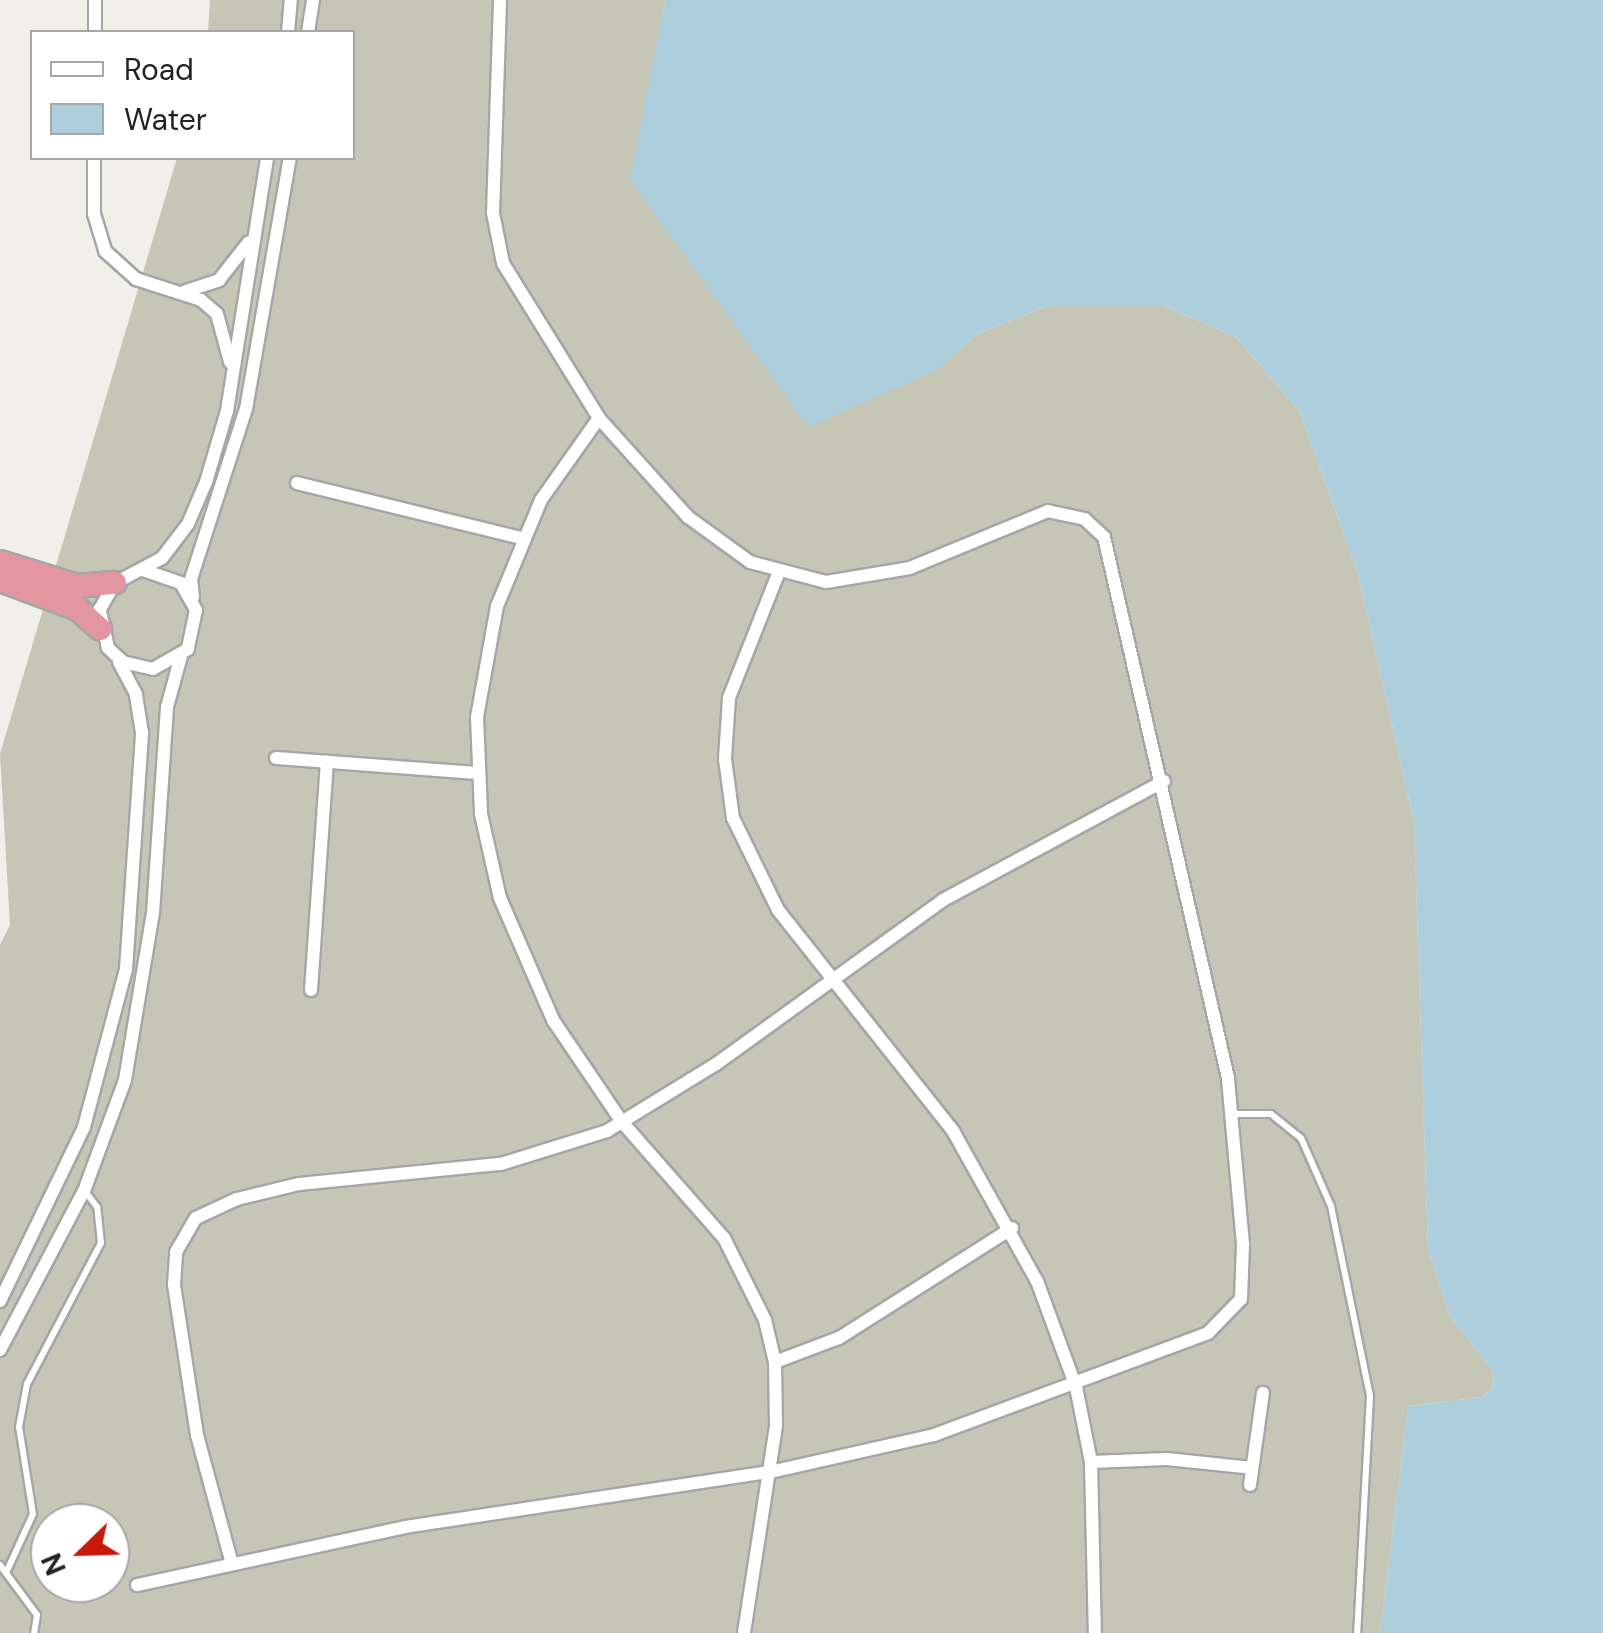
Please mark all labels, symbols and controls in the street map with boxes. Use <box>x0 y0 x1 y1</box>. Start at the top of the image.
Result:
legend <box>30 30 355 160</box>
text: Road <box>124 50 194 89</box>
text: Water <box>124 100 207 139</box>
north arrow <box>30 1503 130 1603</box>
text: N <box>33 1548 75 1581</box>

